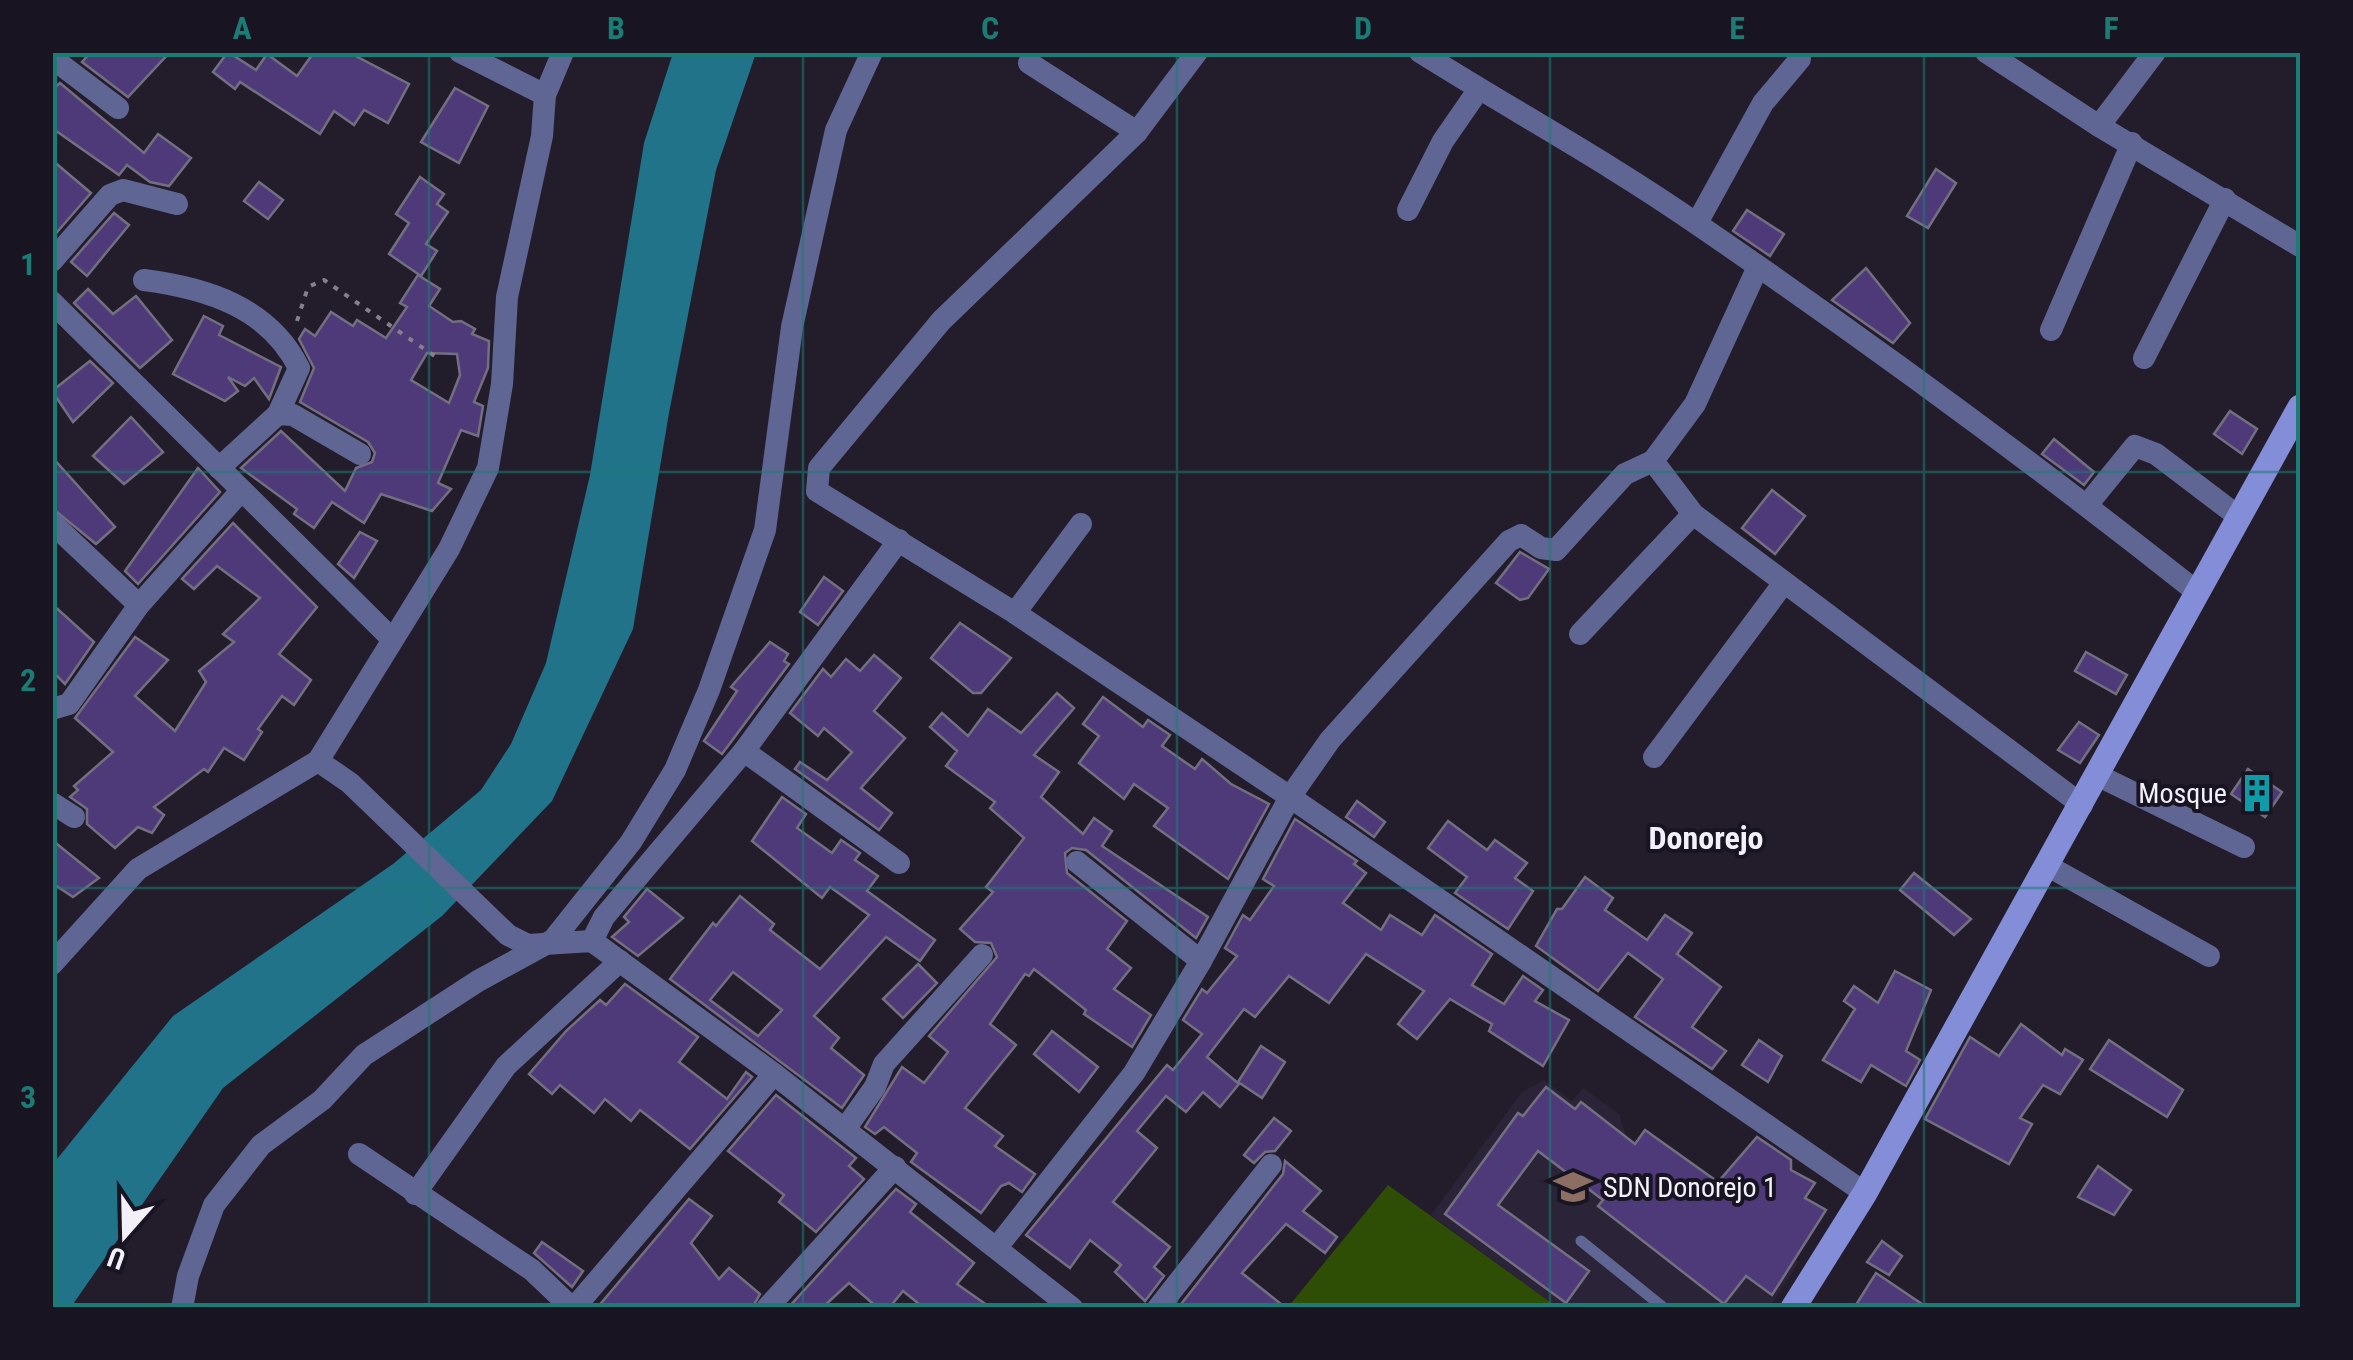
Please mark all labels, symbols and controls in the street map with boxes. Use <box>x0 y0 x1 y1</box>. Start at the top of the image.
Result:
text: A <box>232 9 252 47</box>
text: B <box>607 9 625 47</box>
text: C <box>981 9 999 47</box>
text: D <box>1354 9 1372 47</box>
text: E <box>1729 9 1745 47</box>
text: F <box>2103 9 2119 47</box>
text: 1 <box>20 245 36 283</box>
text: 2 <box>20 661 36 699</box>
building icon: Mosque <box>2236 772 2278 814</box>
place label: Mosque <box>2138 777 2227 810</box>
district label: Donorejo <box>1648 819 1764 857</box>
text: 3 <box>20 1078 36 1116</box>
school or university icon: SDN Donorejo 1 <box>1552 1166 1594 1208</box>
place label: SDN Donorejo 1 <box>1603 1171 1777 1204</box>
north arrow <box>75 1185 175 1285</box>
text: U <box>103 1240 130 1276</box>

